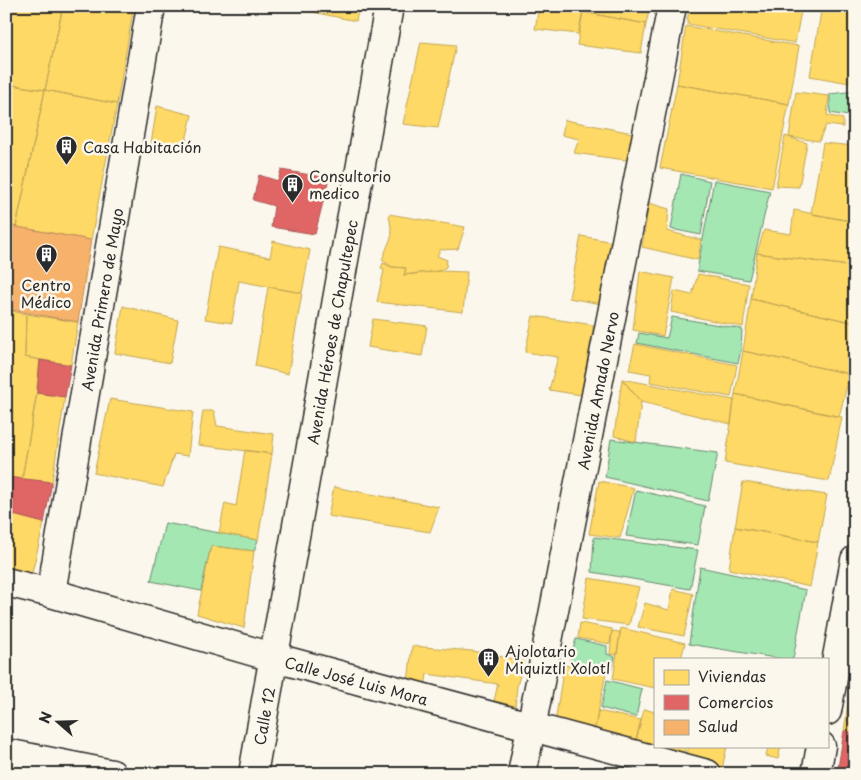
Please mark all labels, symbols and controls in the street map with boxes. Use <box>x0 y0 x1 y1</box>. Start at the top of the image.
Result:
building icon: Casa Habitación <box>55 134 79 165</box>
place label: Casa Habitación <box>83 135 202 158</box>
place label: Consultorio medico <box>309 164 391 204</box>
building icon: Consultorio medico <box>281 172 305 203</box>
street label: Avenida Primero de Mayo <box>74 206 128 392</box>
street label: Avenida Héroes de Chapultepec <box>300 218 362 446</box>
building icon: Centro Médico <box>34 243 58 274</box>
place label: Centro Médico <box>21 273 71 313</box>
street label: Avenida Amado Nervo <box>570 309 624 471</box>
place label: Ajolotario Miquiztli Xolotl <box>505 639 610 679</box>
building icon: Ajolotario Miquiztli Xolotl <box>477 647 501 678</box>
street label: Calle José Luis Mora <box>282 649 431 710</box>
legend <box>654 658 828 748</box>
text: Viviendas <box>698 664 766 687</box>
street label: Calle 12 <box>247 685 280 747</box>
text: Comercios <box>698 690 774 713</box>
north arrow <box>32 698 82 748</box>
text: N <box>34 709 57 726</box>
text: Salud <box>698 714 738 737</box>

